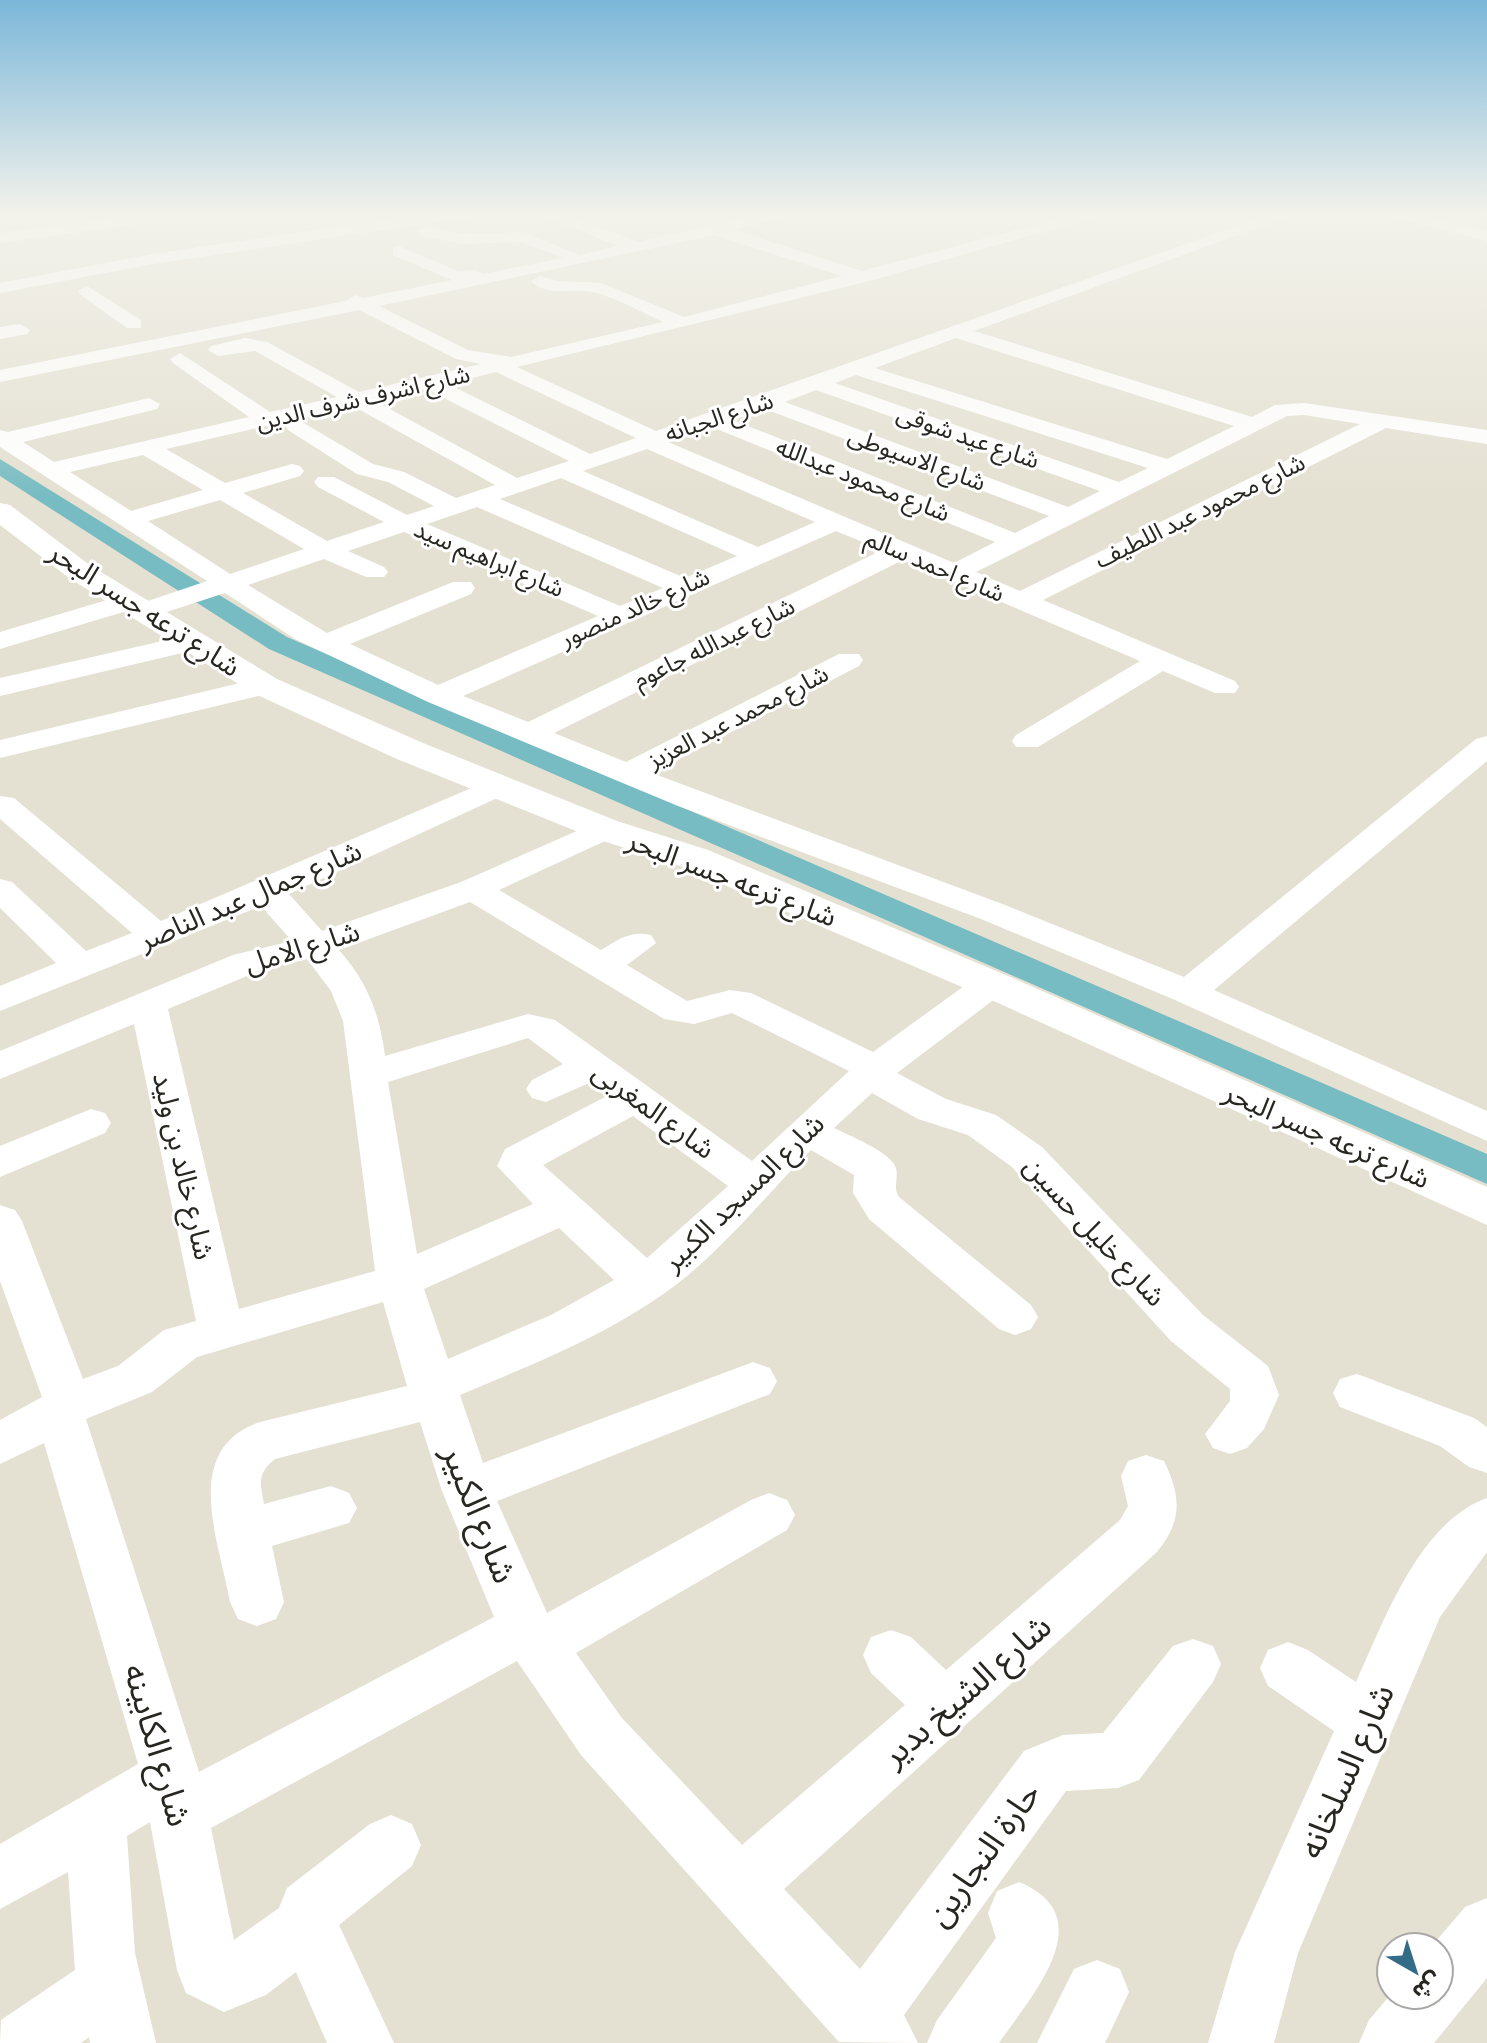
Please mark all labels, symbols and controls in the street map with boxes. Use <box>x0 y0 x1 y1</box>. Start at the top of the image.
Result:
street label: شارع اشرف شرف الدين <box>253 357 474 440</box>
street label: شارع الجبانه <box>660 384 778 451</box>
street label: شارع عيد شوقى <box>892 397 1044 478</box>
street label: شارع الاسيوطى <box>843 418 991 501</box>
street label: شارع محمود عبدالله <box>771 430 955 531</box>
street label: شارع محمود عبد اللطيف <box>1089 445 1311 578</box>
street label: شارع ابراهيم سيد <box>408 512 569 607</box>
street label: شارع احمد سالم <box>860 521 1010 612</box>
street label: شارع ترعه جسر البحر <box>40 532 248 687</box>
street label: شارع خالد منصور <box>554 560 716 657</box>
street label: شارع عبدالله جاعوم <box>627 589 801 698</box>
street label: شارع محمد عبد العزيز <box>641 657 835 779</box>
street label: شارع ترعه جسر البحر <box>620 820 842 937</box>
street label: شارع جمال عبد الناصر <box>132 831 368 961</box>
street label: شارع الامل <box>240 912 365 984</box>
street label: شارع المغربى <box>584 1053 723 1169</box>
street label: شارع خالد بن وليد <box>142 1069 224 1264</box>
street label: شارع ترعه جسر البحر <box>1216 1072 1436 1199</box>
street label: شارع المسجد الكبير <box>653 1105 834 1281</box>
street label: شارع خليل حسين <box>1014 1148 1175 1316</box>
street label: شارع الكبير <box>428 1437 528 1591</box>
street label: شارع الشيخ بدير <box>870 1603 1063 1780</box>
street label: شارع الكابينه <box>110 1658 203 1833</box>
street label: شارع السلخانه <box>1287 1677 1408 1867</box>
street label: حارة النجارين <box>915 1772 1053 1937</box>
north arrow <box>1375 1931 1455 2011</box>
text: ش <box>1405 1964 1449 2008</box>

